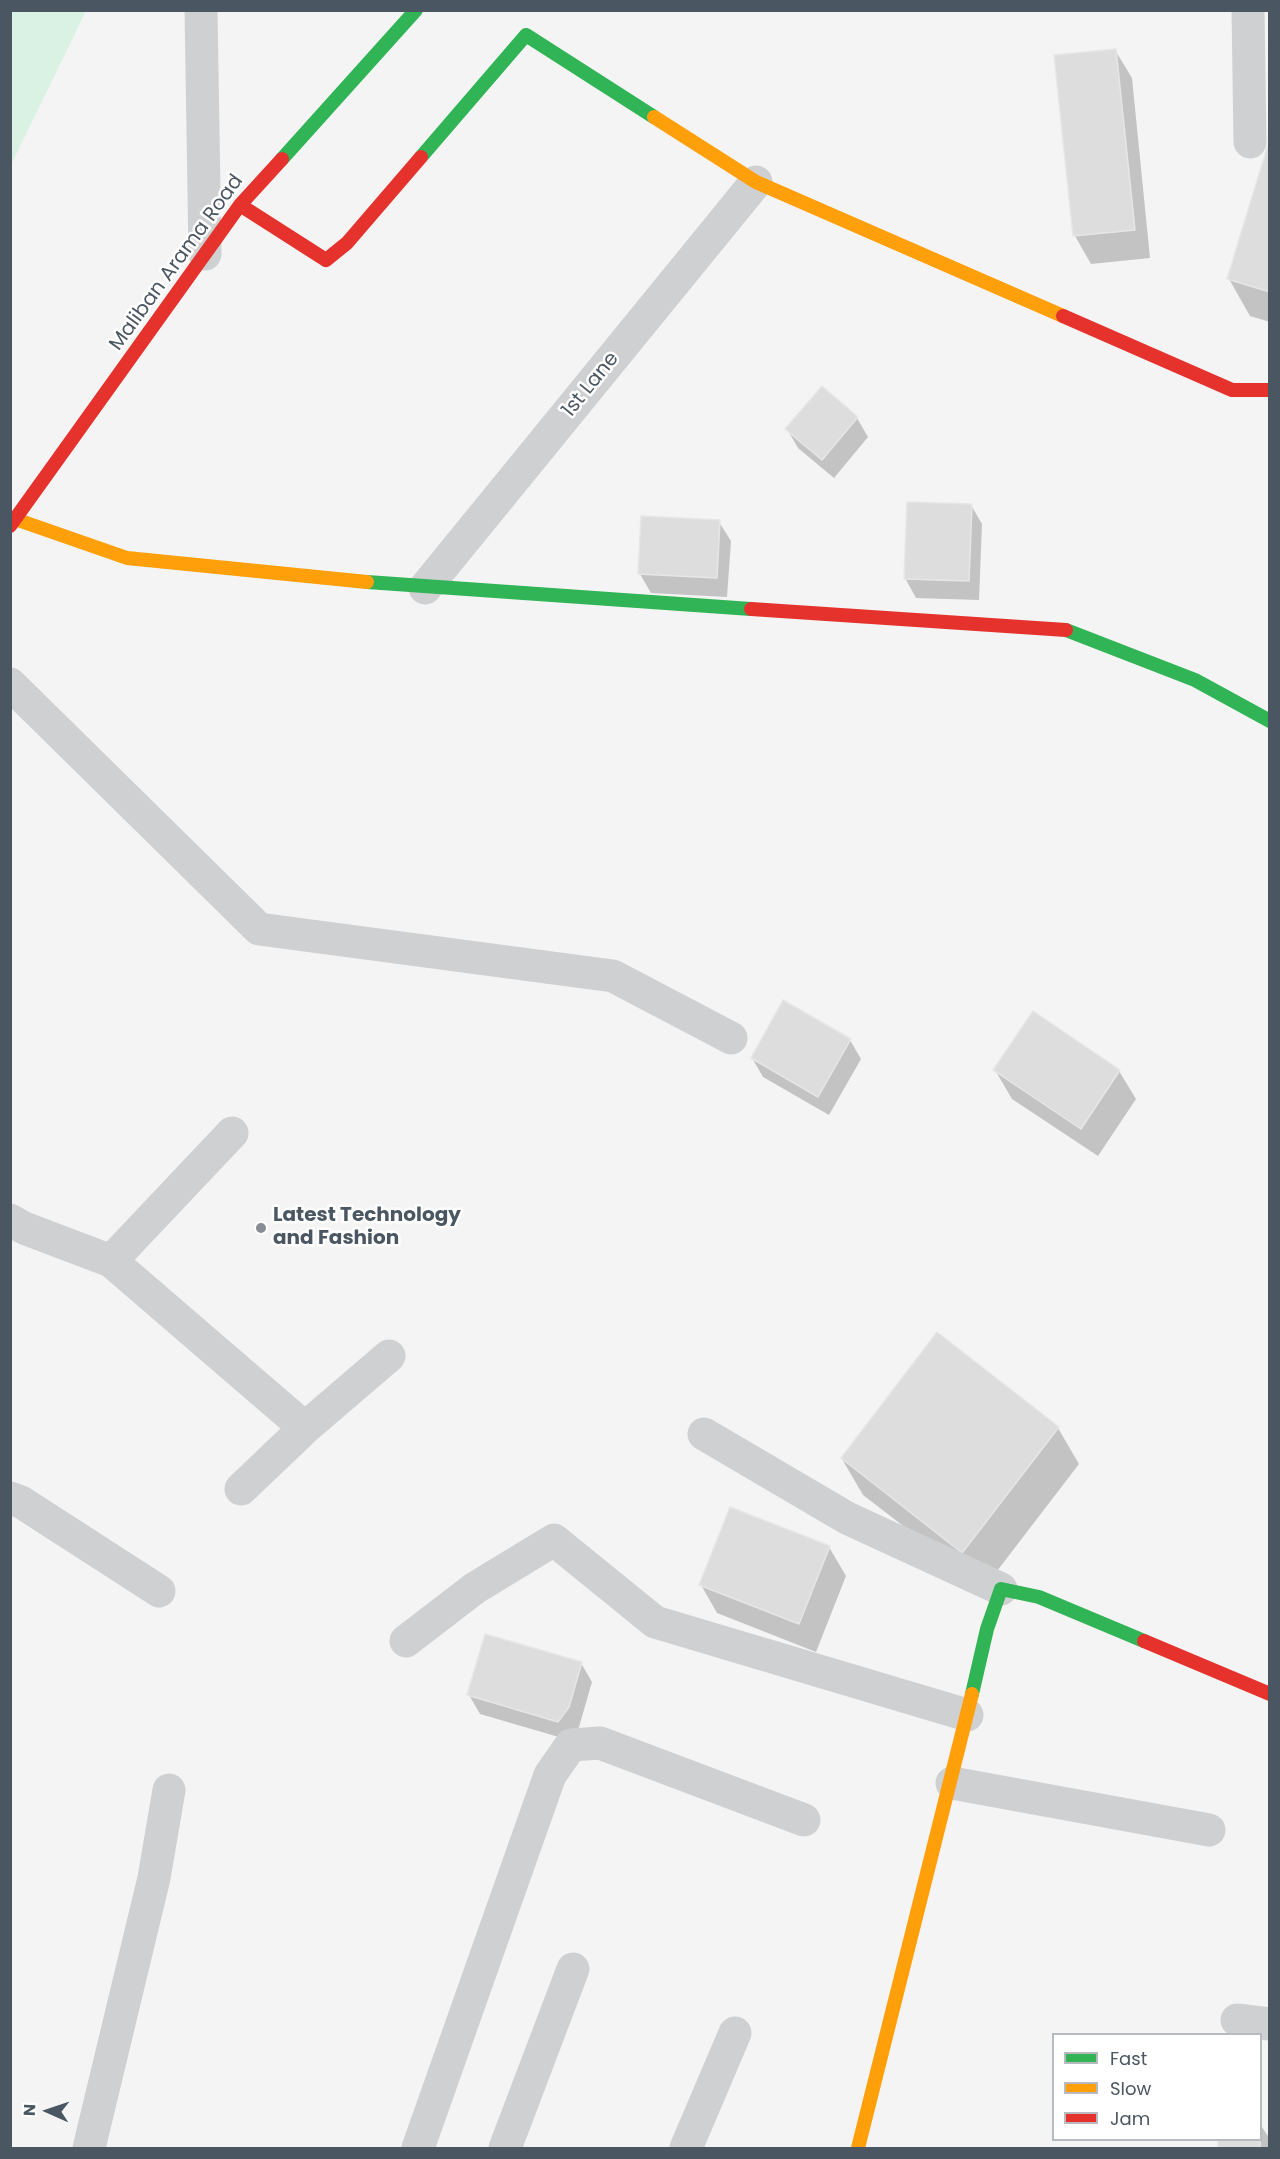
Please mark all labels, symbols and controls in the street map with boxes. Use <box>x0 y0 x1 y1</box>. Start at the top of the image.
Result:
street label: Maliban Arama Road <box>105 170 249 356</box>
street label: 1st Lane <box>558 348 624 422</box>
place label: Latest Technology and Fashion <box>273 1204 461 1251</box>
marker: Latest Technology and Fashion <box>254 1221 268 1235</box>
legend <box>1052 2033 1262 2141</box>
text: Fast <box>1110 2046 1147 2071</box>
text: Slow <box>1110 2076 1151 2101</box>
north arrow <box>18 2081 78 2141</box>
text: N <box>18 2103 41 2117</box>
text: Jam <box>1110 2106 1150 2131</box>

